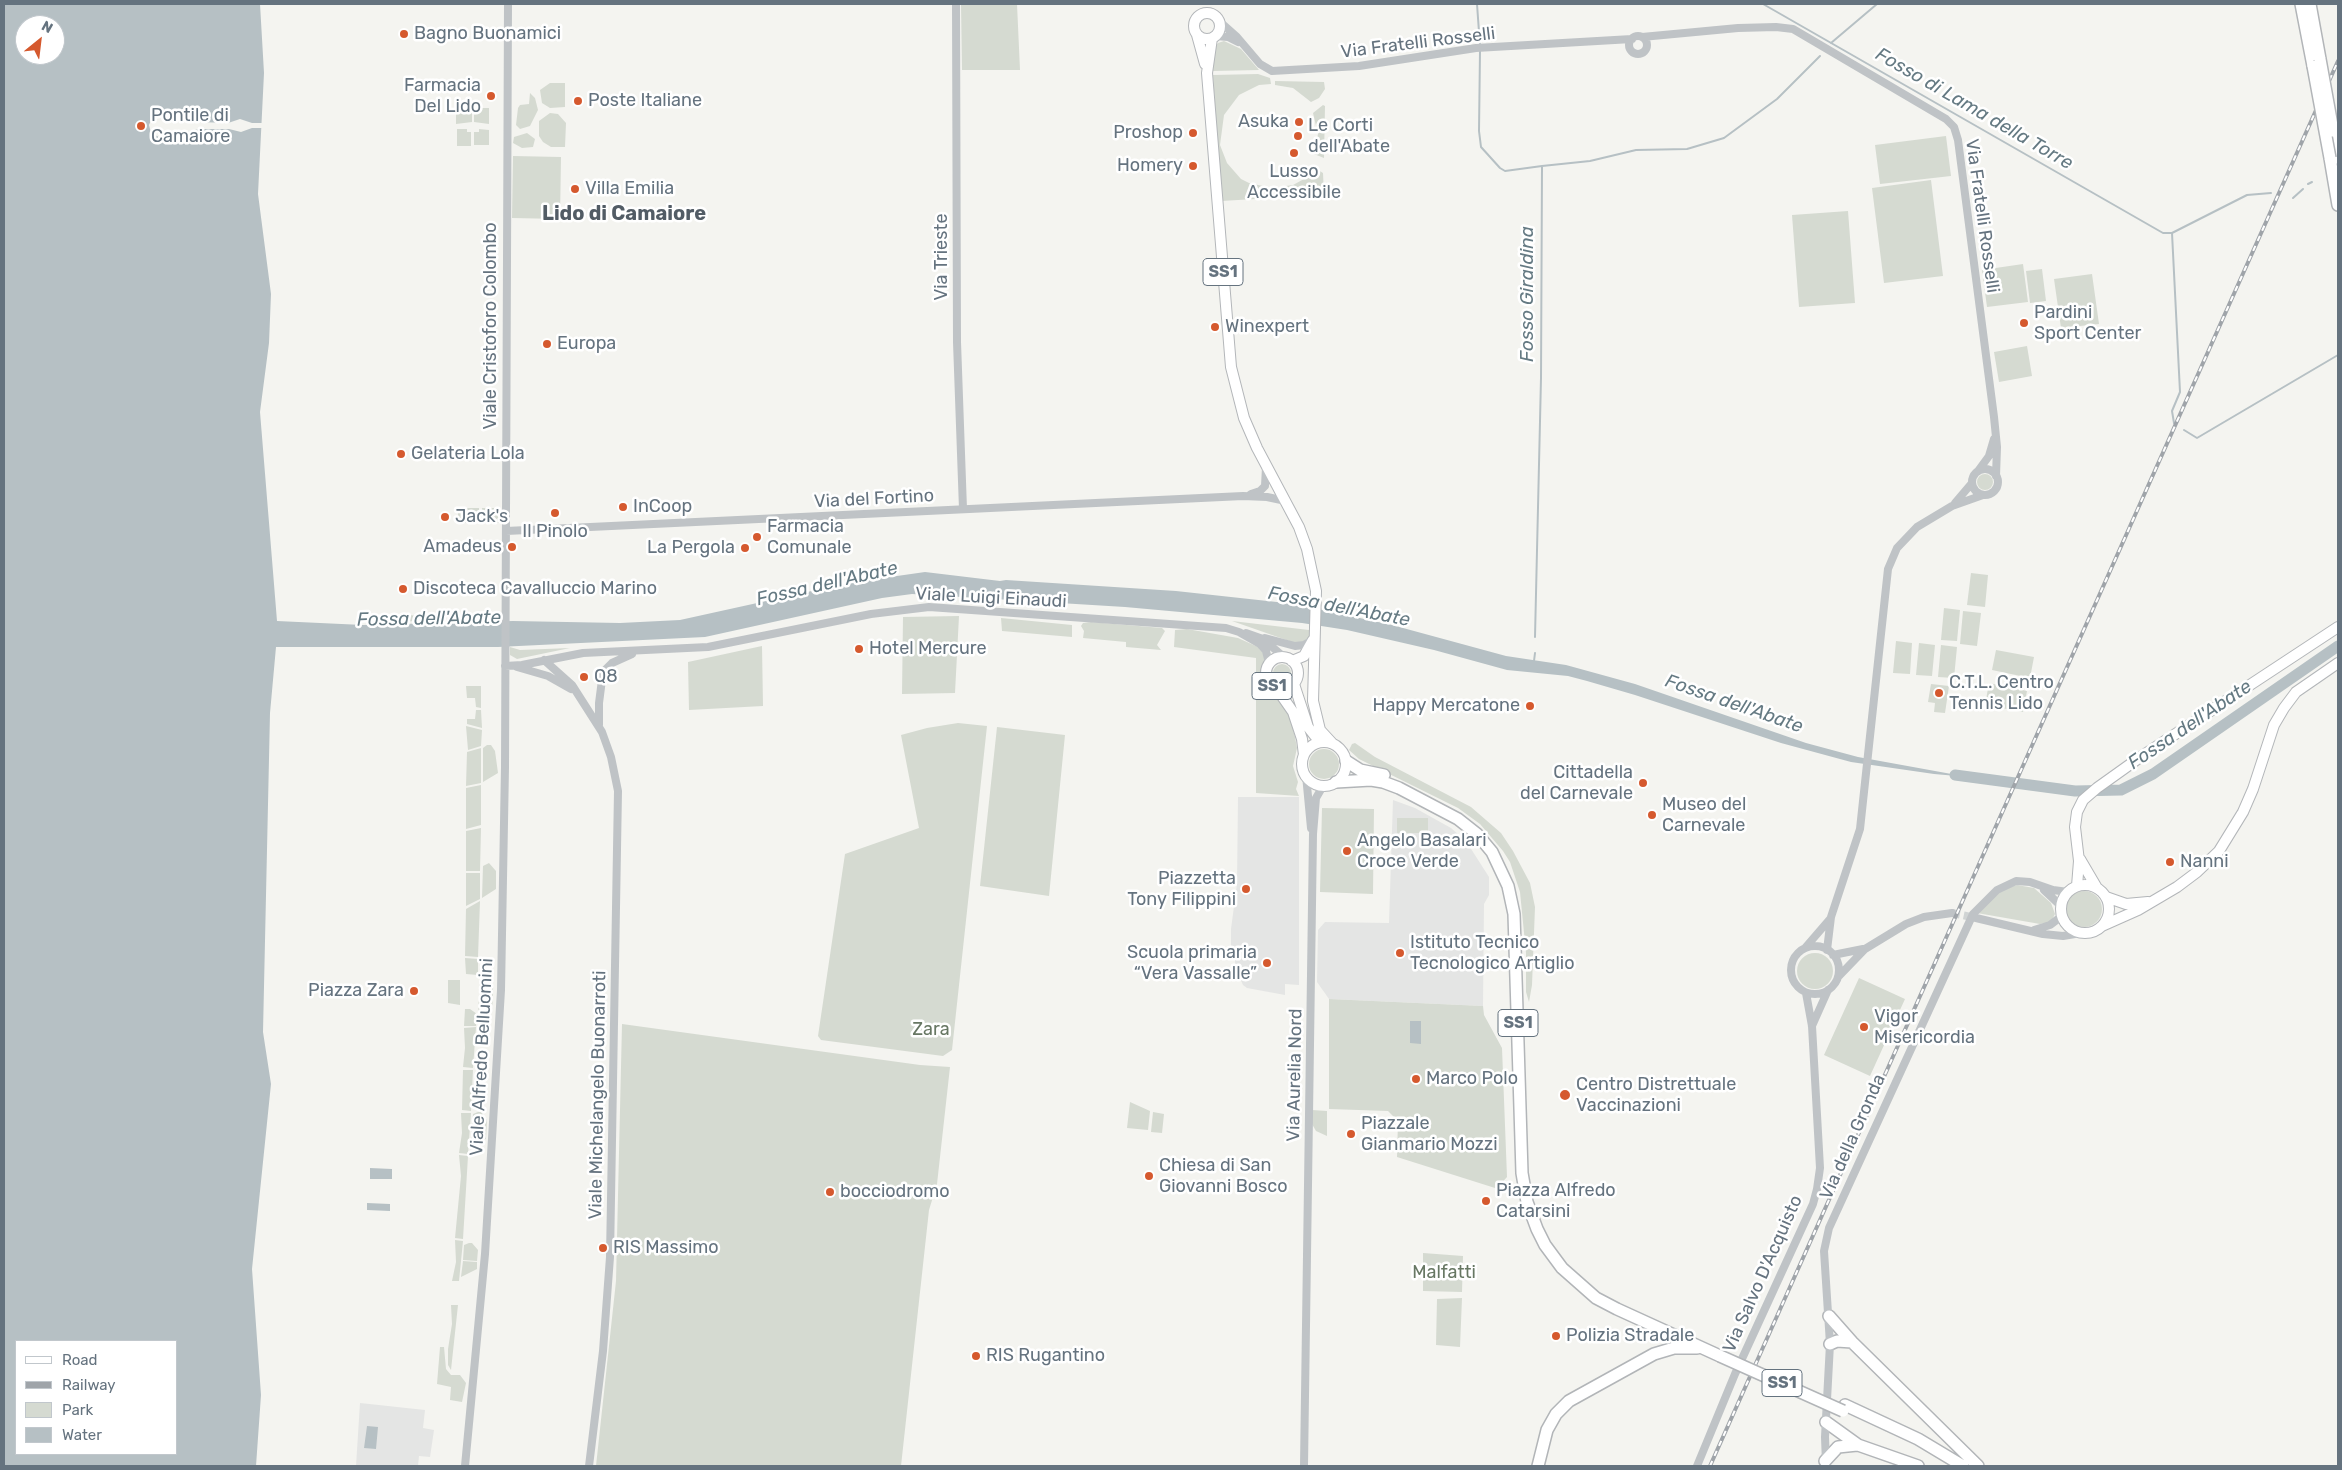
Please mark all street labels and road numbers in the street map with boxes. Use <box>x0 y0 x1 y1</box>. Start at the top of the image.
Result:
street label: Via Fratelli Rosselli <box>1340 23 1496 63</box>
street label: Via Fratelli Rosselli <box>1960 138 2004 294</box>
street label: Via Trieste <box>931 214 953 300</box>
street label: Viale Cristoforo Colombo <box>480 222 502 430</box>
road number: SS1 <box>1203 258 1243 286</box>
street label: Via del Fortino <box>813 485 935 513</box>
street label: Viale Luigi Einaudi <box>915 583 1067 613</box>
road number: SS1 <box>1252 672 1292 699</box>
street label: Viale Alfredo Belluomini <box>466 958 498 1156</box>
street label: Viale Michelangelo Buonarroti <box>585 970 611 1220</box>
street label: Via Aurelia Nord <box>1283 1008 1307 1142</box>
road number: SS1 <box>1498 1010 1538 1036</box>
street label: Via della Gronda <box>1816 1071 1890 1203</box>
street label: Via Salvo D'Acquisto <box>1719 1192 1807 1356</box>
road number: SS1 <box>1762 1370 1802 1396</box>

